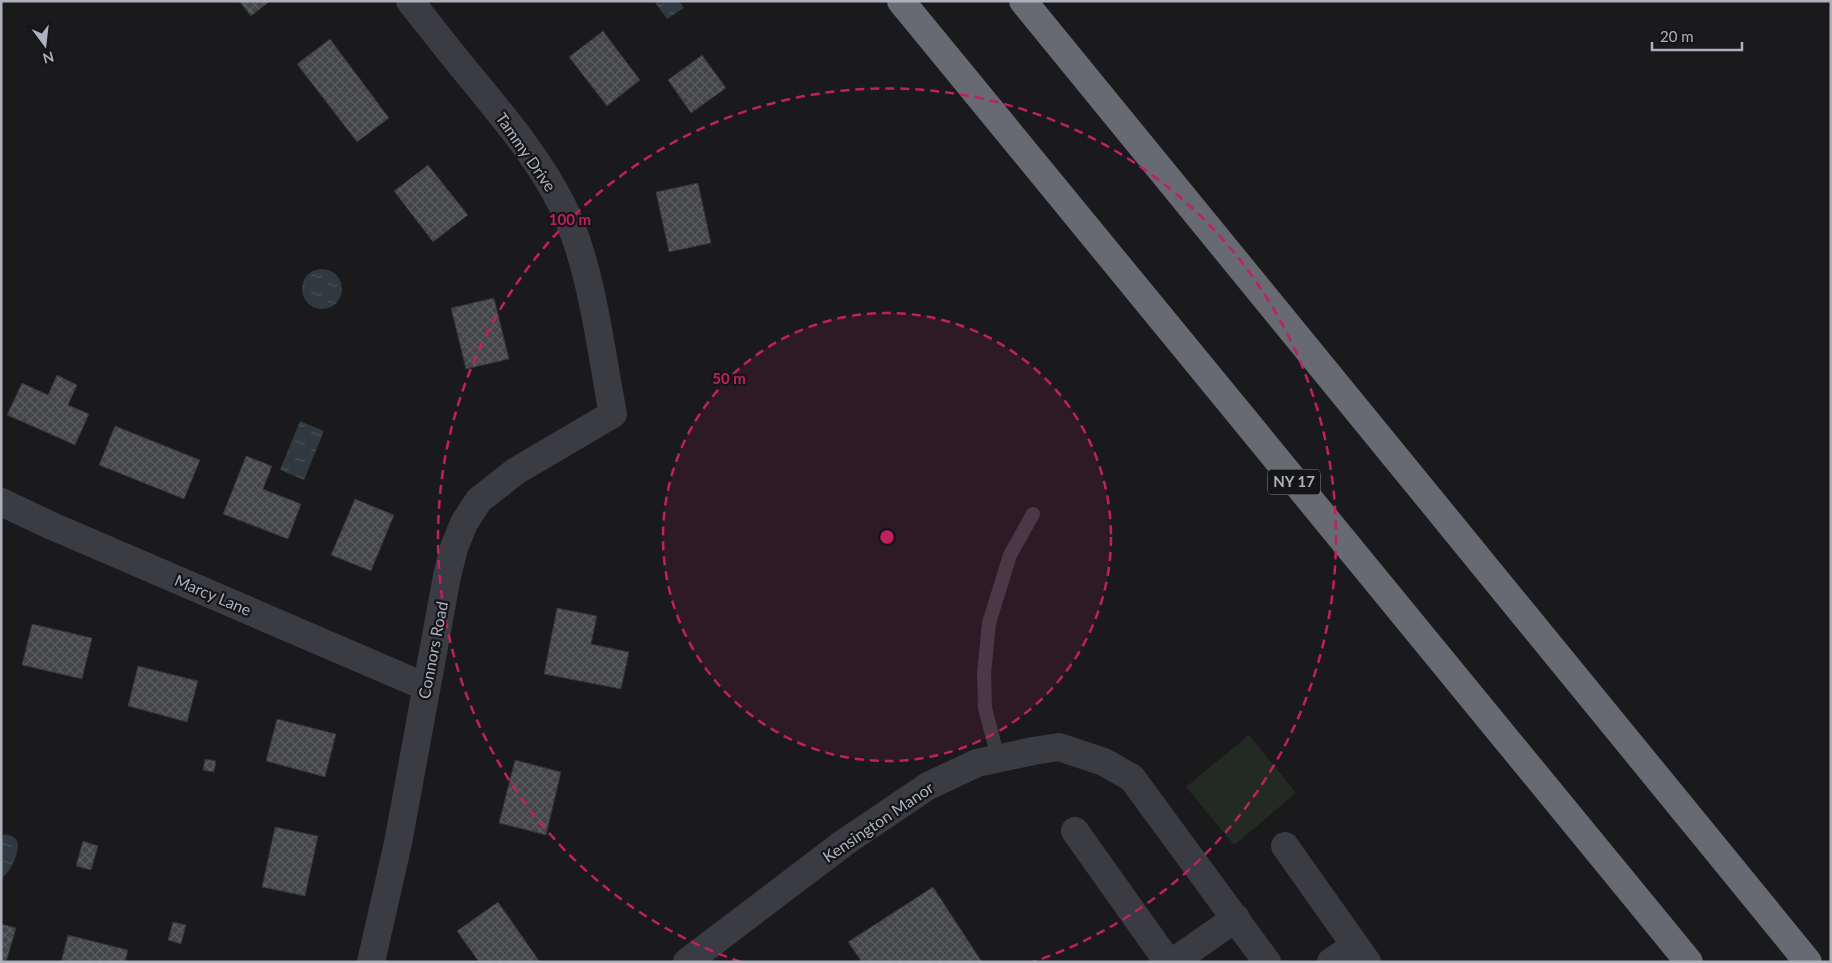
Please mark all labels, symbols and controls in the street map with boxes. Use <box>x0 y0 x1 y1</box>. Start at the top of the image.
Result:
north arrow <box>20 20 70 70</box>
scale bar <box>1652 20 1742 52</box>
text: 20 m <box>1660 27 1694 45</box>
text: N <box>41 48 56 68</box>
street label: Tammy Drive <box>492 109 561 195</box>
text: 100 m <box>549 210 591 228</box>
text: 50 m <box>712 369 746 387</box>
road number: NY 17 <box>1268 470 1320 494</box>
centre of rings <box>878 528 896 546</box>
street label: Marcy Lane <box>172 570 254 619</box>
street label: Connors Road <box>414 600 451 700</box>
street label: Kensington Manor <box>819 777 937 866</box>

